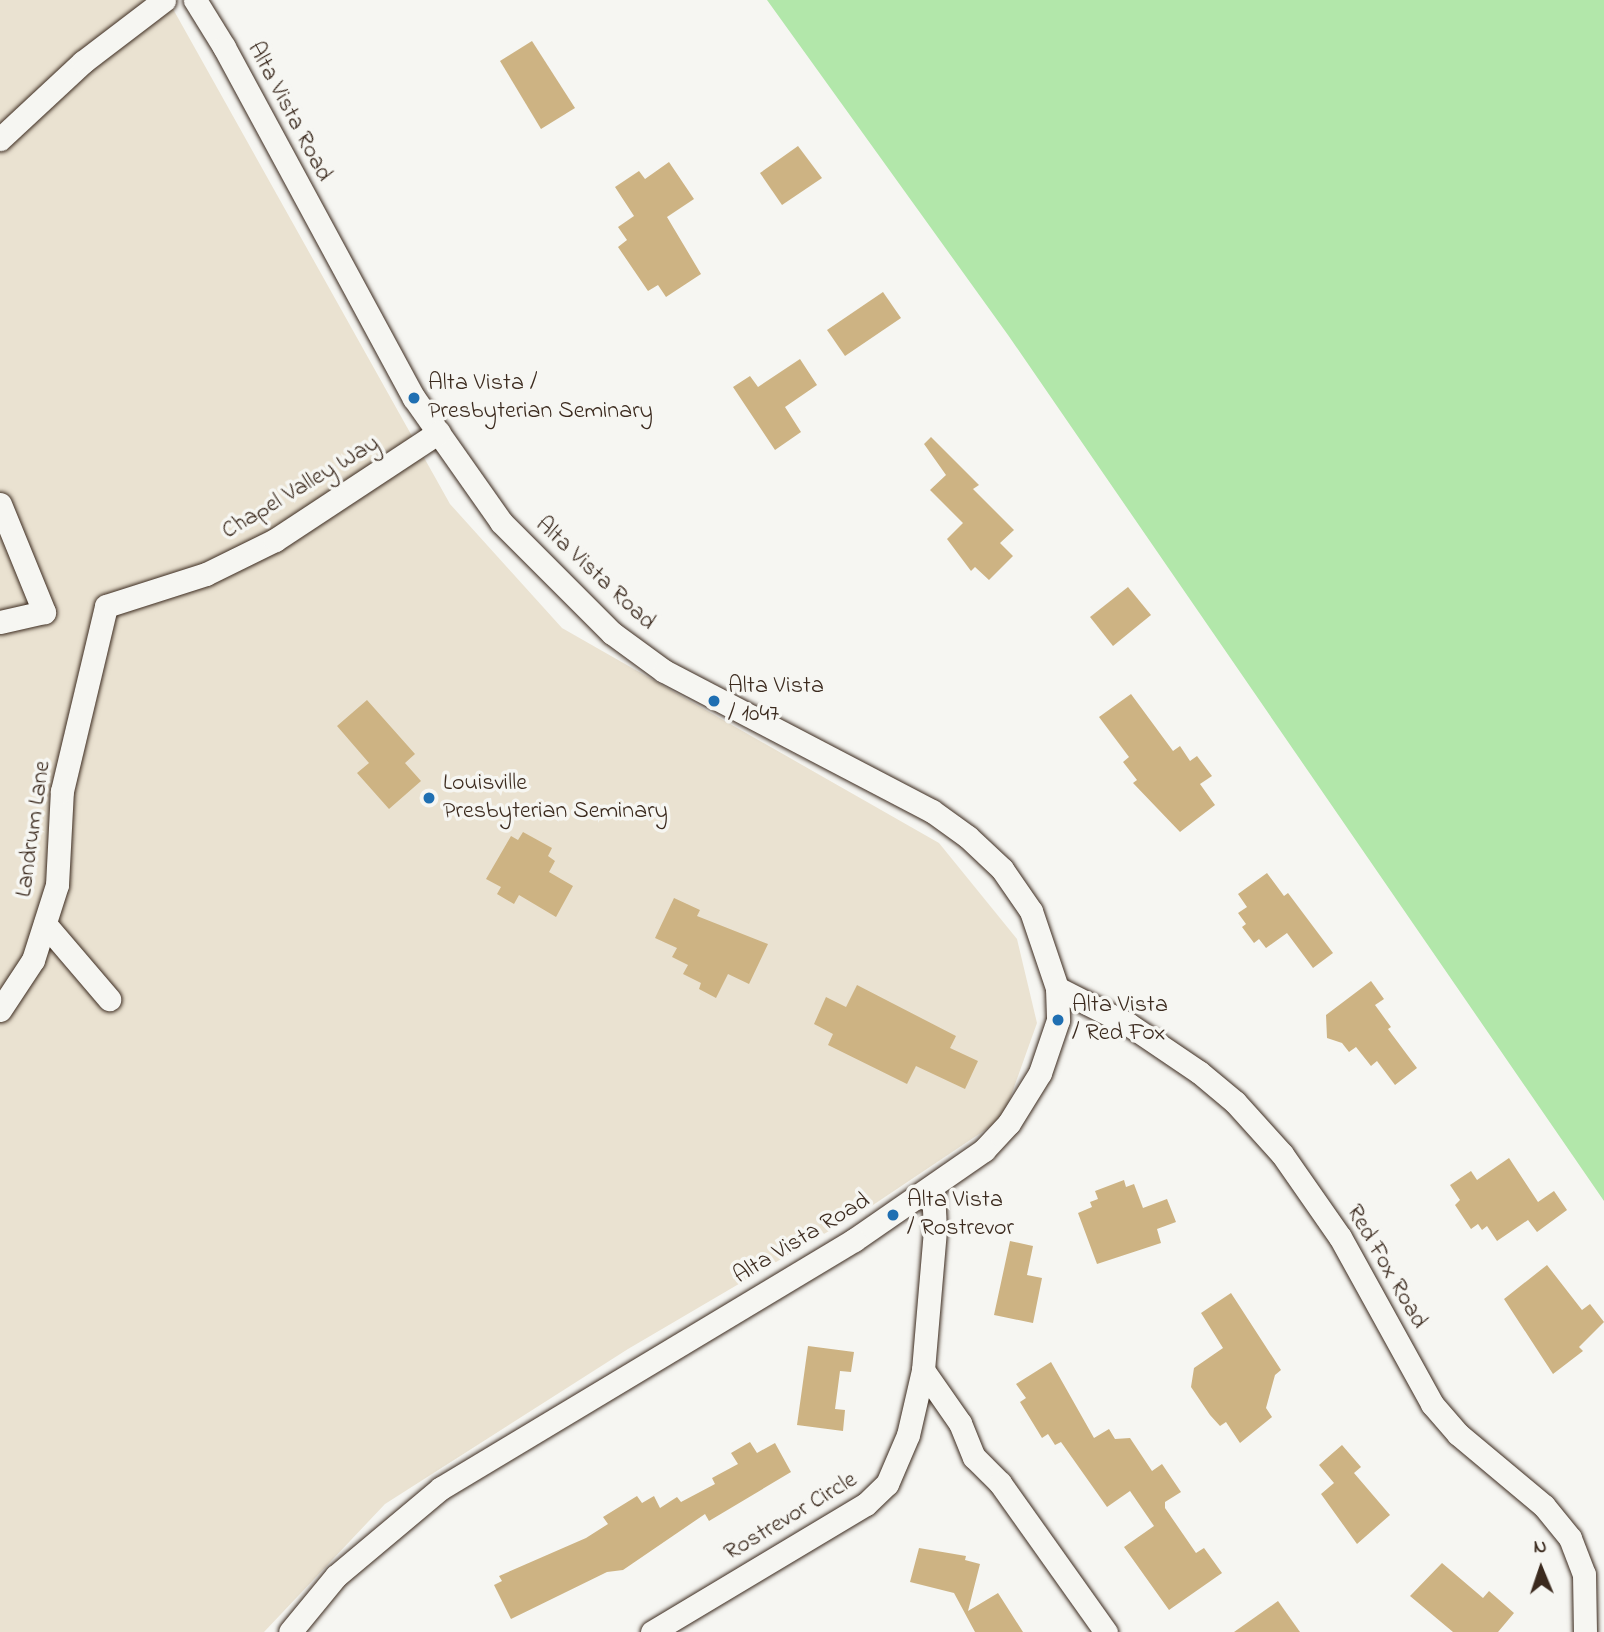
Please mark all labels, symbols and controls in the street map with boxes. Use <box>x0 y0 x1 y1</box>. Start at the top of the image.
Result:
street label: Alta Vista Road <box>240 37 338 187</box>
place label: Alta Vista / Presbyterian Seminary <box>428 370 653 426</box>
marker: Alta Vista / Presbyterian Seminary <box>406 390 422 406</box>
street label: Chapel Valley Way <box>217 430 385 546</box>
street label: Alta Vista Road <box>529 511 661 637</box>
place label: Alta Vista / 1047 <box>728 673 824 729</box>
marker: Alta Vista / 1047 <box>706 693 722 709</box>
street label: Landrum Lane <box>10 759 58 899</box>
place label: Louisville Presbyterian Seminary <box>443 770 668 826</box>
marker: Louisville Presbyterian Seminary <box>421 790 437 806</box>
place label: Alta Vista / Red Fox <box>1072 992 1168 1048</box>
marker: Alta Vista / Red Fox <box>1050 1012 1066 1028</box>
street label: Alta Vista Road <box>729 1187 875 1291</box>
place label: Alta Vista / Rostrevor <box>907 1187 1014 1243</box>
street label: Red Fox Road <box>1339 1200 1433 1334</box>
marker: Alta Vista / Rostrevor <box>885 1207 901 1223</box>
street label: Rostrevor Circle <box>719 1466 863 1568</box>
north arrow <box>1506 1534 1576 1604</box>
text: N <box>1533 1534 1547 1561</box>

